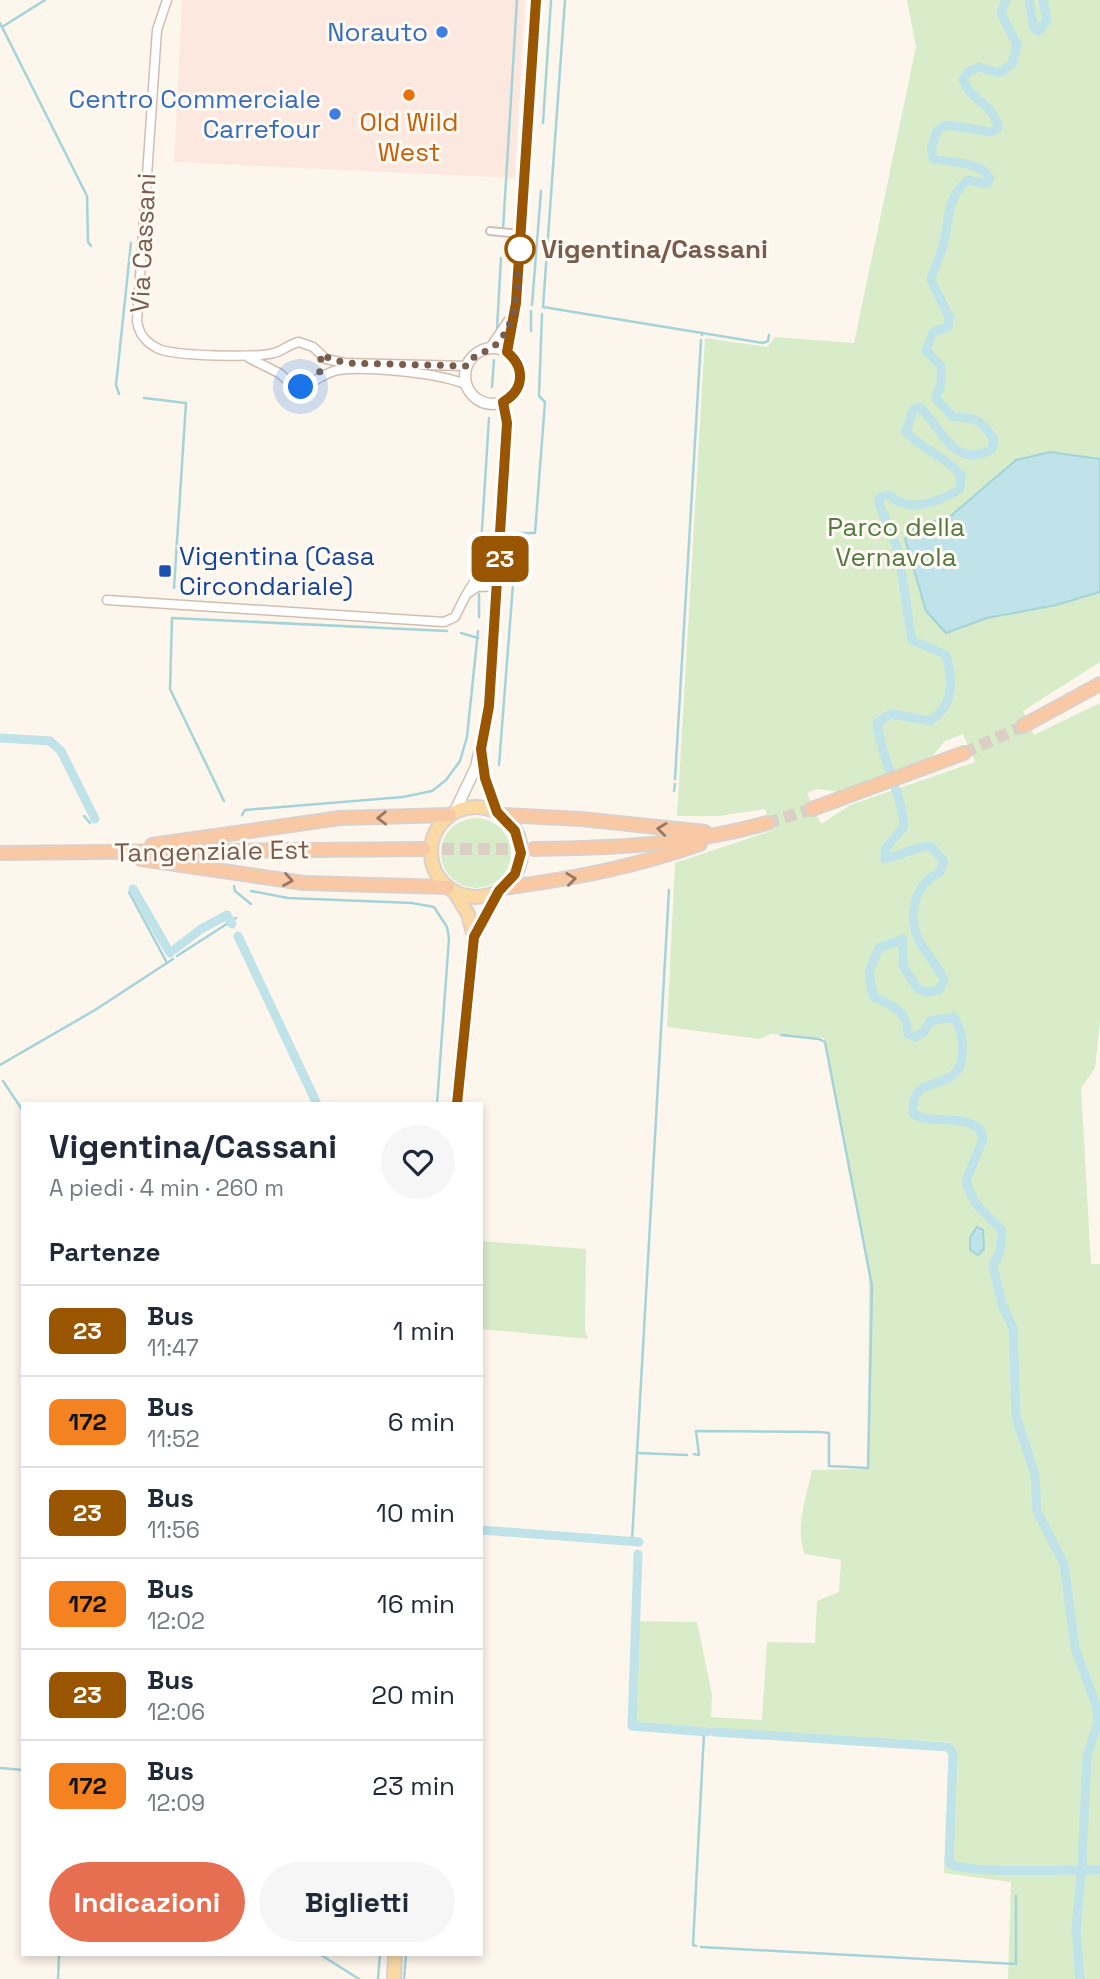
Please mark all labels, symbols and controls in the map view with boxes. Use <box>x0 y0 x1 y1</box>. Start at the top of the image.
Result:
place label: Norauto <box>327 15 428 49</box>
marker: Norauto <box>434 24 450 40</box>
place label: Centro Commerciale Carrefour <box>68 82 321 146</box>
marker: Old Wild West <box>401 87 417 103</box>
place label: Old Wild West <box>359 105 459 169</box>
marker: Centro Commerciale Carrefour <box>327 106 343 122</box>
street label: Via Cassani <box>122 172 164 314</box>
place label: Vigentina/Cassani <box>541 232 768 266</box>
marker: Vigentina/Cassani <box>505 234 535 264</box>
your location <box>283 369 318 404</box>
park label: Parco della Vernavola <box>827 510 965 574</box>
line badge: 23 <box>468 536 532 582</box>
place label: Vigentina (Casa Circondariale) <box>179 539 375 603</box>
text: 23 <box>486 543 514 574</box>
marker: Vigentina (Casa Circondariale) <box>157 563 173 579</box>
one-way arrow <box>376 810 387 826</box>
one-way arrow <box>656 821 667 836</box>
street label: Tangenziale Est <box>114 832 310 870</box>
one-way arrow <box>282 872 294 887</box>
one-way arrow <box>565 872 576 887</box>
button: heart <box>381 1125 455 1199</box>
text: Vigentina/Cassani <box>49 1126 337 1168</box>
text: A piedi · 4 min · 260 m <box>49 1173 284 1203</box>
text: Partenze <box>49 1235 160 1269</box>
text: Bus <box>147 1299 194 1333</box>
text: 1 min <box>393 1314 455 1348</box>
text: 23 <box>73 1315 102 1346</box>
text: 11:47 <box>147 1333 199 1363</box>
text: Bus <box>147 1390 194 1424</box>
text: 6 min <box>388 1405 455 1439</box>
text: 172 <box>68 1406 107 1437</box>
text: 11:52 <box>147 1424 200 1454</box>
text: Bus <box>147 1481 194 1515</box>
text: 10 min <box>376 1496 455 1530</box>
text: 23 <box>73 1497 102 1528</box>
text: 11:56 <box>147 1515 200 1545</box>
text: Bus <box>147 1572 194 1606</box>
text: 16 min <box>377 1587 455 1621</box>
text: 172 <box>68 1588 107 1619</box>
text: 12:02 <box>147 1606 205 1636</box>
text: Bus <box>147 1663 194 1697</box>
text: 20 min <box>371 1678 455 1712</box>
text: 23 <box>73 1679 102 1710</box>
text: 12:06 <box>147 1697 205 1727</box>
text: Bus <box>147 1754 194 1788</box>
text: 23 min <box>372 1769 455 1803</box>
text: 172 <box>68 1770 107 1801</box>
text: 12:09 <box>147 1788 205 1818</box>
button: Indicazioni <box>49 1862 245 1942</box>
button: Biglietti <box>259 1862 455 1942</box>

